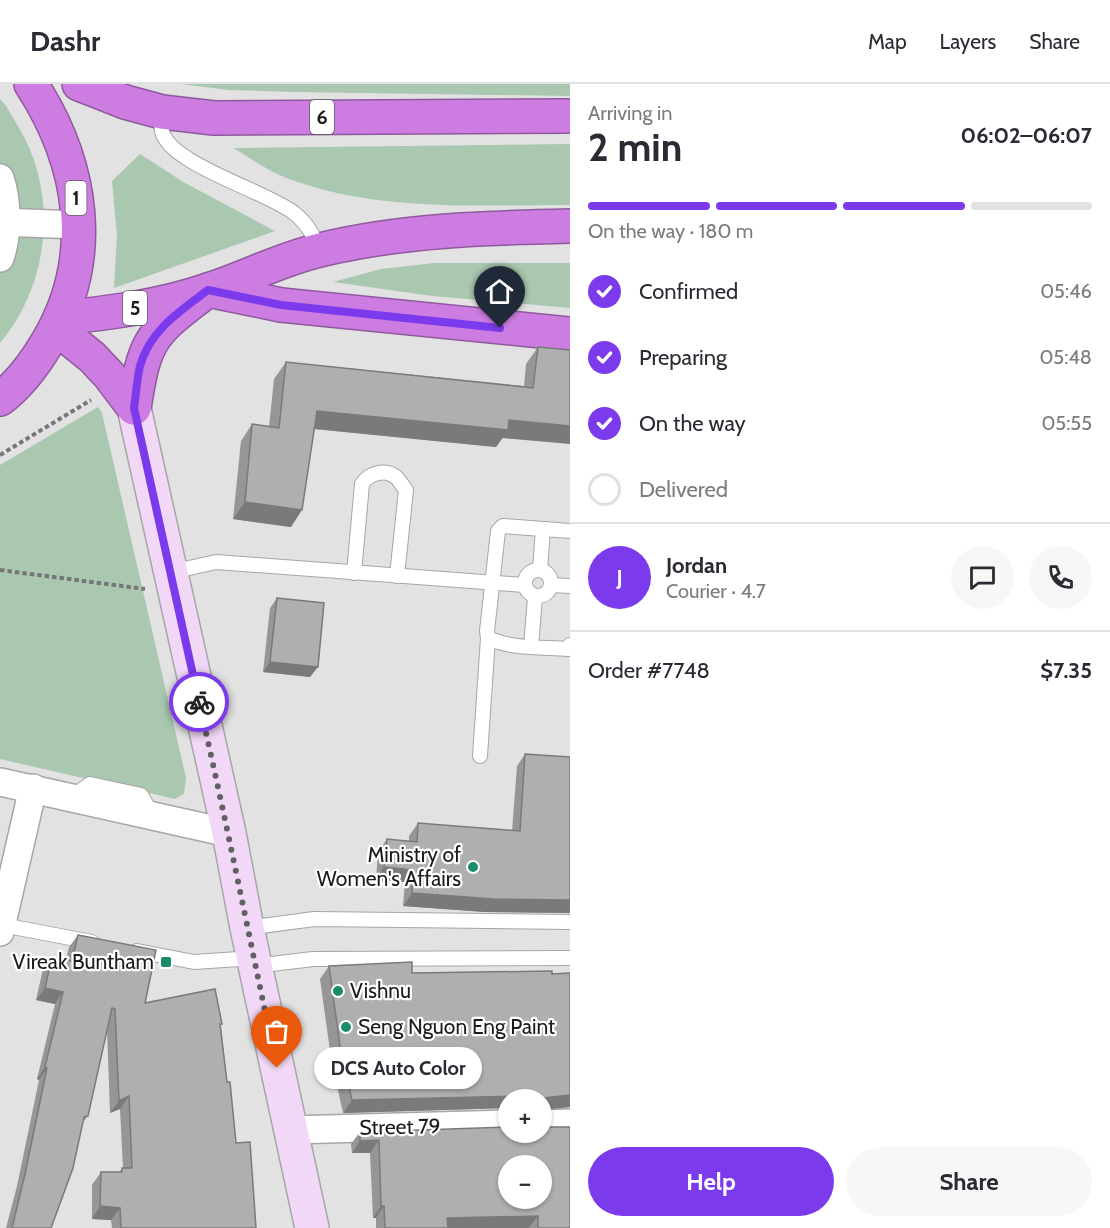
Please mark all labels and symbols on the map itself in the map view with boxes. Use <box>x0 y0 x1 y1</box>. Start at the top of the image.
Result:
road number: 6 <box>310 100 334 134</box>
road number: 1 <box>66 181 86 215</box>
pin <box>474 266 525 328</box>
road number: 5 <box>123 291 147 325</box>
courier <box>169 672 229 732</box>
place label: Ministry of Women's Affairs <box>317 842 461 891</box>
marker: Ministry of Women's Affairs <box>466 860 480 874</box>
place label: Vireak Buntham <box>13 949 154 974</box>
marker: Vireak Buntham <box>159 955 173 969</box>
place label: Vishnu <box>350 978 411 1003</box>
marker: Vishnu <box>331 984 345 998</box>
pin <box>251 1006 302 1068</box>
place label: Seng Nguon Eng Paint <box>358 1014 555 1039</box>
marker: Seng Nguon Eng Paint <box>339 1020 353 1034</box>
callout: DCS Auto Color <box>313 1047 481 1089</box>
street label: Street 79 <box>359 1113 441 1140</box>

